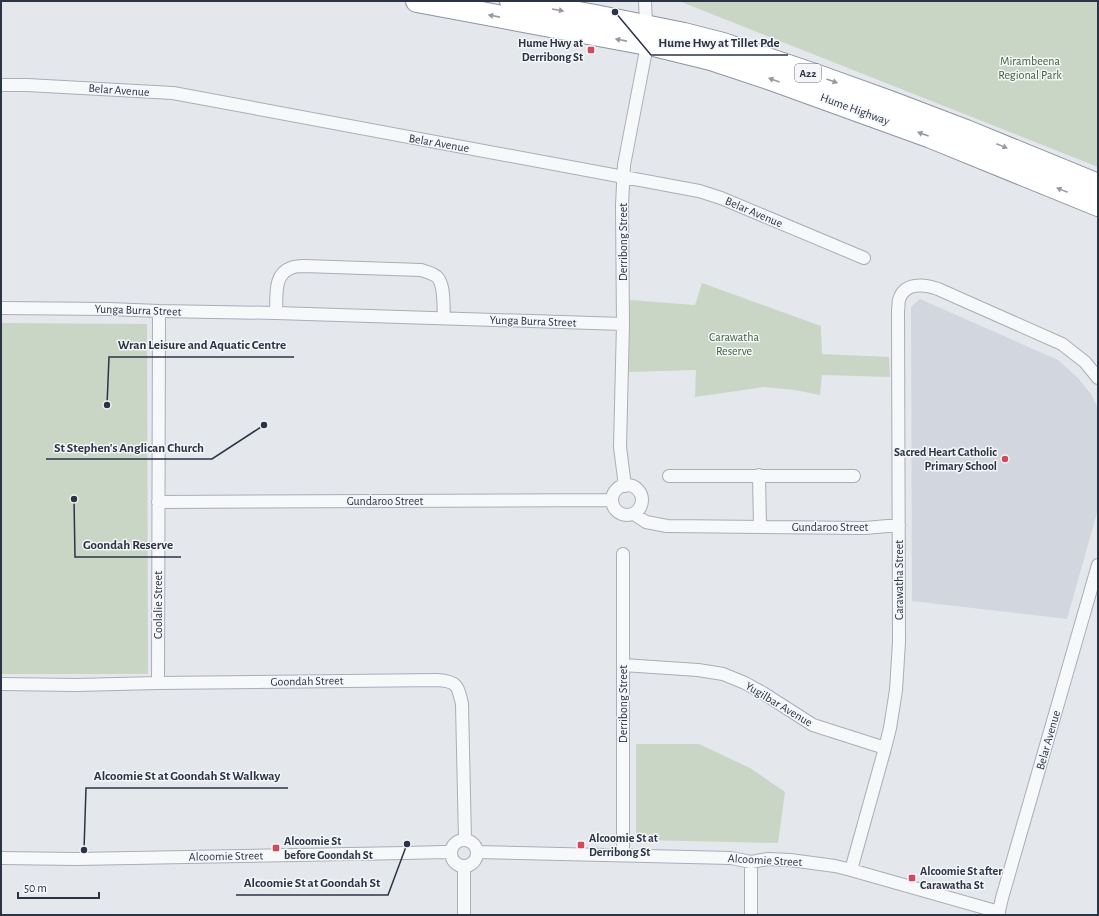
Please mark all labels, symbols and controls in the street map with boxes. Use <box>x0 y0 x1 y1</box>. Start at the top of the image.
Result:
one-way arrow <box>552 7 564 13</box>
one-way arrow <box>488 12 500 18</box>
callout: Hume Hwy at Tillet Pde <box>651 30 788 55</box>
place label: Hume Hwy at Derribong St <box>518 37 583 63</box>
one-way arrow <box>615 37 628 43</box>
text: Hume Hwy at Tillet Pde <box>658 37 780 50</box>
marker: Hume Hwy at Derribong St <box>586 45 596 55</box>
park label: Mirambeena Regional Park <box>998 55 1062 81</box>
road number: A22 <box>795 64 821 82</box>
one-way arrow <box>768 77 780 83</box>
one-way arrow <box>826 79 838 85</box>
street label: Belar Avenue <box>88 82 150 98</box>
street label: Hume Highway <box>819 91 891 128</box>
one-way arrow <box>916 130 928 136</box>
street label: Belar Avenue <box>408 132 470 154</box>
one-way arrow <box>997 143 1009 149</box>
one-way arrow <box>1056 187 1067 193</box>
street label: Belar Avenue <box>724 195 784 229</box>
street label: Derribong Street <box>617 203 629 281</box>
street label: Yunga Burra Street <box>94 302 182 318</box>
street label: Yunga Burra Street <box>489 313 577 329</box>
park label: Carawatha Reserve <box>709 331 759 357</box>
callout: Wran Leisure and Aquatic Centre <box>109 332 294 357</box>
text: Wran Leisure and Aquatic Centre <box>118 339 286 352</box>
callout: St Stephen's Anglican Church <box>46 434 212 459</box>
text: St Stephen's Anglican Church <box>54 442 204 455</box>
place label: Sacred Heart Catholic Primary School <box>894 446 997 473</box>
marker: Sacred Heart Catholic Primary School <box>1000 454 1010 464</box>
street label: Gundaroo Street <box>347 495 424 507</box>
street label: Gundaroo Street <box>792 521 869 533</box>
callout: Goondah Reserve <box>75 532 181 557</box>
text: Goondah Reserve <box>83 539 173 552</box>
street label: Carawatha Street <box>893 540 905 620</box>
street label: Coolalie Street <box>152 571 164 639</box>
street label: Derribong Street <box>617 665 629 743</box>
street label: Goondah Street <box>270 674 344 688</box>
street label: Yugilbar Avenue <box>743 679 815 729</box>
street label: Belar Avenue <box>1034 709 1062 771</box>
callout: Alcoomie St at Goondah St Walkway <box>86 763 288 788</box>
text: Alcoomie St at Goondah St Walkway <box>94 770 280 783</box>
place label: Alcoomie St at Derribong St <box>589 832 658 858</box>
place label: Alcoomie St before Goondah St <box>284 835 373 861</box>
marker: Alcoomie St at Derribong St <box>576 840 586 850</box>
marker: Alcoomie St before Goondah St <box>271 843 281 853</box>
street label: Alcoomie Street <box>189 849 263 863</box>
street label: Alcoomie Street <box>728 852 803 868</box>
place label: Alcoomie St after Carawatha St <box>920 865 1003 891</box>
callout: Alcoomie St at Goondah St <box>236 870 388 895</box>
marker: Alcoomie St after Carawatha St <box>907 873 917 883</box>
scale bar <box>18 874 99 900</box>
text: Alcoomie St at Goondah St <box>244 877 381 890</box>
text: 50 m <box>24 882 47 894</box>

